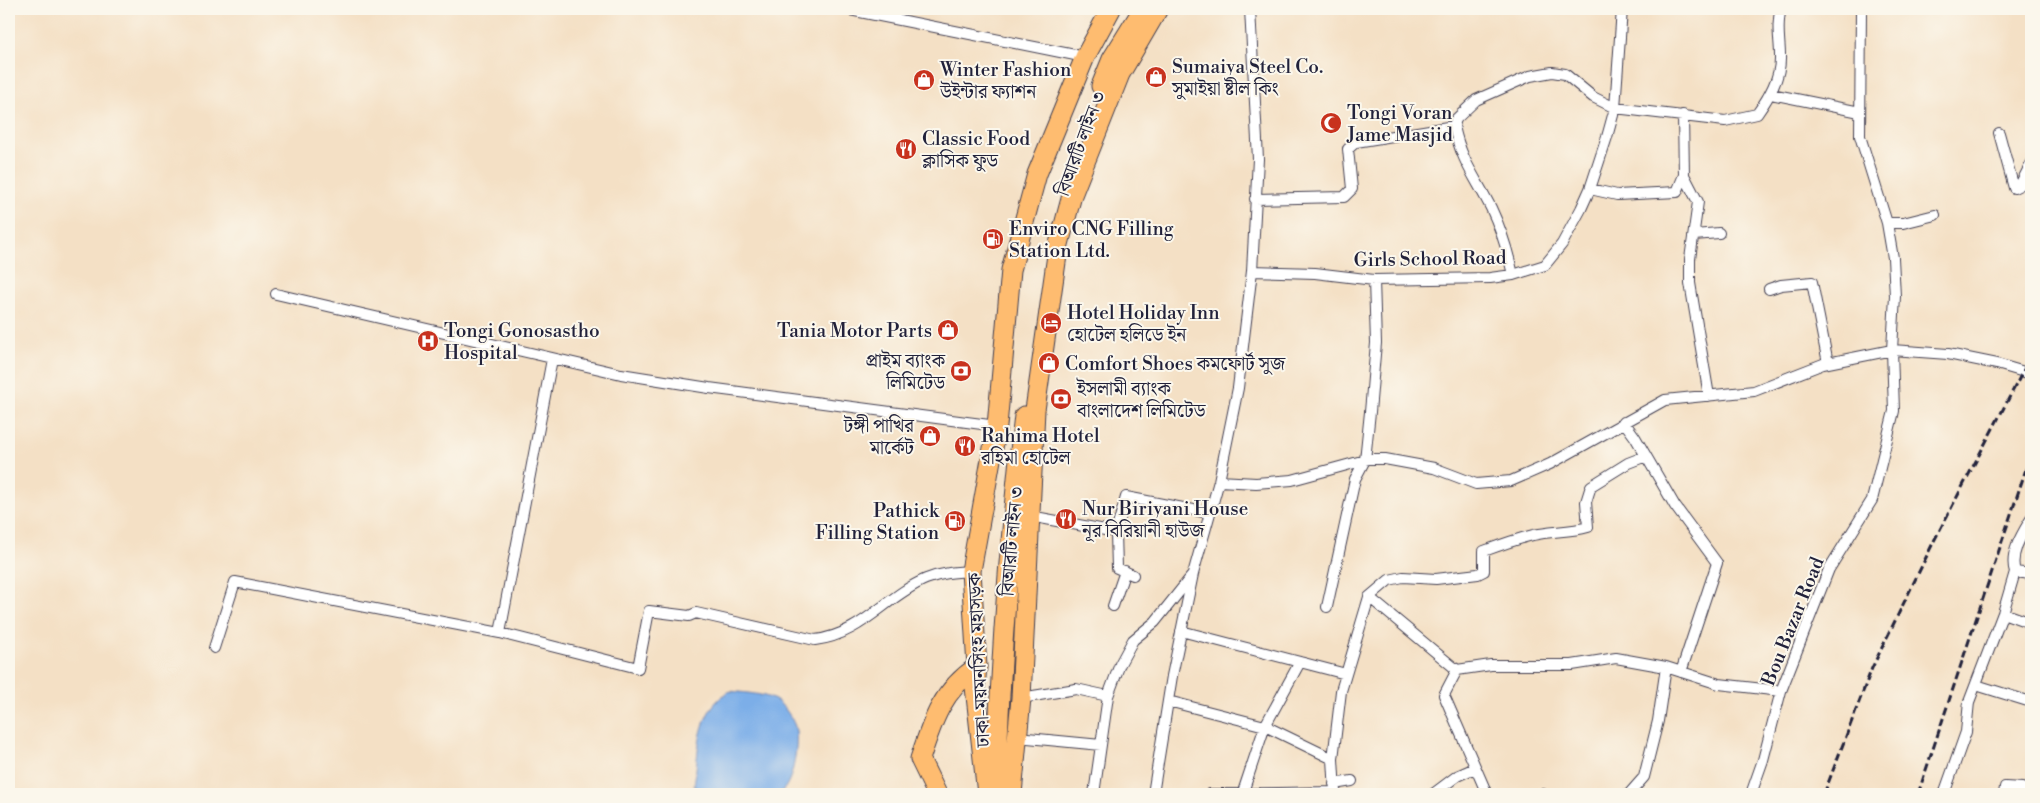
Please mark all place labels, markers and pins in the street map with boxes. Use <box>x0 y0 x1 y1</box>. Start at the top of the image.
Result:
place label: Sumaiya Steel Co. সুমাইয়া ষ্টীল কিং <box>1171 55 1323 101</box>
place label: Winter Fashion উইন্টার ফ্যাশন <box>939 58 1071 104</box>
shop icon: Sumaiya Steel Co. সুমাইয়া ষ্টীল কিং <box>1144 65 1168 89</box>
shop icon: Winter Fashion উইন্টার ফ্যাশন <box>912 68 936 92</box>
place label: Tongi Voran Jame Masjid <box>1346 101 1453 147</box>
mosque icon: Tongi Voran Jame Masjid <box>1319 111 1343 135</box>
place label: Classic Food ক্লাসিক ফুড <box>921 127 1030 173</box>
restaurant icon: Classic Food ক্লাসিক ফুড <box>894 137 918 161</box>
place label: Enviro CNG Filling Station Ltd. <box>1009 217 1174 263</box>
fuel station icon: Enviro CNG Filling Station Ltd. <box>981 227 1005 251</box>
place label: Hotel Holiday Inn হোটেল হলিডে ইন <box>1067 301 1220 347</box>
hotel icon: Hotel Holiday Inn হোটেল হলিডে ইন <box>1039 311 1063 335</box>
shop icon: Tania Motor Parts <box>936 318 960 342</box>
place label: Tongi Gonosastho Hospital <box>444 319 600 365</box>
place label: Tania Motor Parts <box>777 319 932 343</box>
hospital icon: Tongi Gonosastho Hospital <box>416 329 440 353</box>
place label: প্রাইম ব্যাংক লিমিটেড <box>865 349 946 395</box>
shop icon: Comfort Shoes কমফোর্ট সুজ <box>1037 351 1061 375</box>
place label: Comfort Shoes কমফোর্ট সুজ <box>1065 352 1286 376</box>
bank icon: প্রাইম ব্যাংক লিমিটেড <box>949 359 973 383</box>
place label: ইসলামী ব্যাংক বাংলাদেশ লিমিটেড <box>1076 377 1207 423</box>
bank icon: ইসলামী ব্যাংক বাংলাদেশ লিমিটেড <box>1049 387 1073 411</box>
place label: টঙ্গী পাখির মার্কেট <box>843 414 916 460</box>
shop icon: টঙ্গী পাখির মার্কেট <box>918 424 942 448</box>
place label: Rahima Hotel রহিমা হোটেল <box>980 424 1100 470</box>
restaurant icon: Rahima Hotel রহিমা হোটেল <box>953 434 977 458</box>
place label: Nur Biriyani House নূর বিরিয়ানী হাউজ <box>1081 497 1248 543</box>
place label: Pathick Filling Station <box>815 499 940 545</box>
restaurant icon: Nur Biriyani House নূর বিরিয়ানী হাউজ <box>1054 507 1078 531</box>
fuel station icon: Pathick Filling Station <box>943 509 967 533</box>

